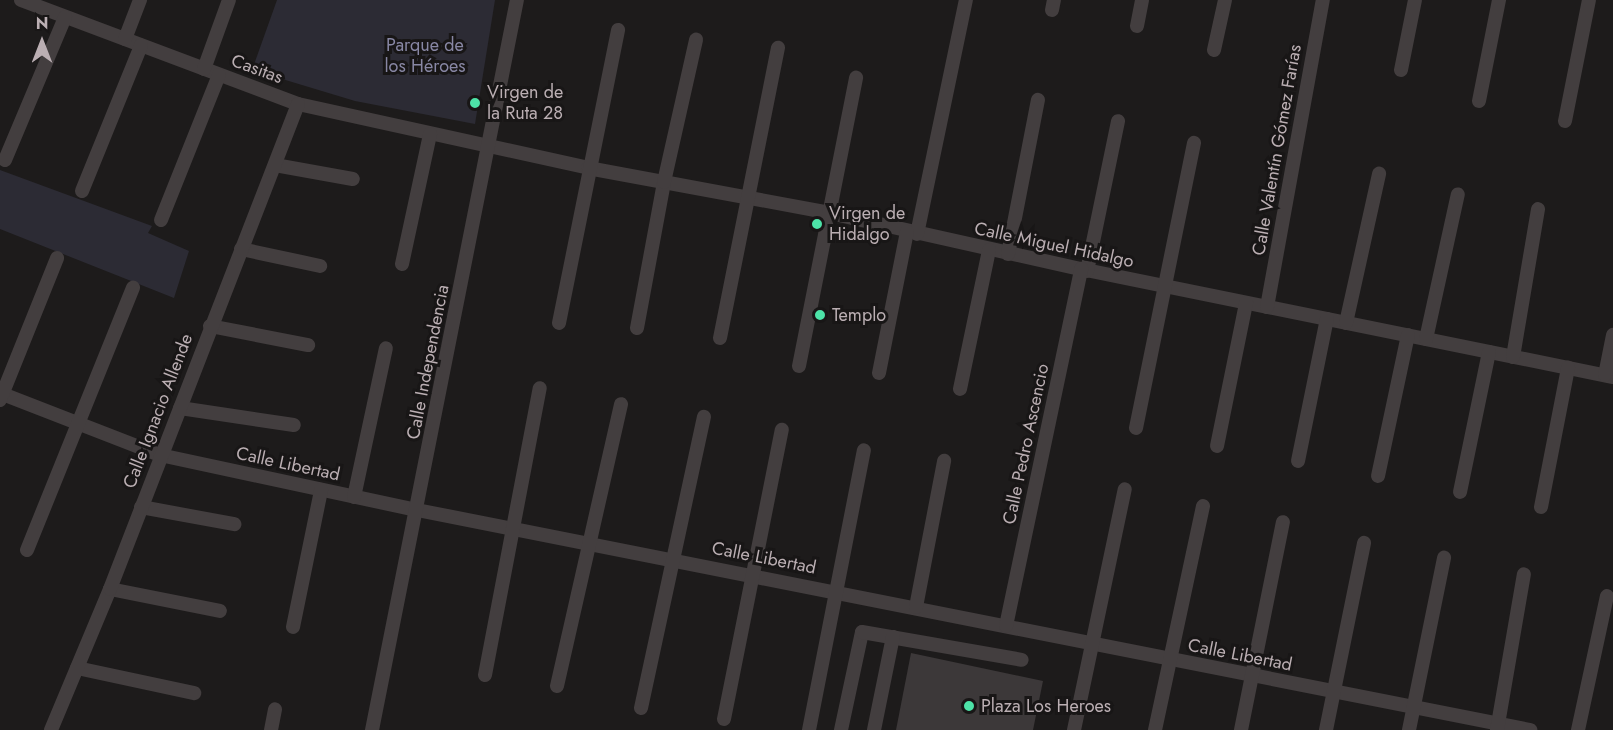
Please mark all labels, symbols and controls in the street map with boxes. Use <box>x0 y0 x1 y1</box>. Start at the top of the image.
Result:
north arrow <box>12 12 72 72</box>
text: N <box>36 12 48 35</box>
park label: Parque de los Héroes <box>384 35 466 78</box>
street label: Calle Valentín Gómez Farías <box>1248 43 1306 257</box>
street label: Casitas <box>228 50 286 88</box>
place label: Virgen de la Ruta 28 <box>487 82 563 124</box>
marker: Virgen de la Ruta 28 <box>468 96 482 110</box>
place label: Virgen de Hidalgo <box>829 203 905 246</box>
marker: Virgen de Hidalgo <box>810 217 824 231</box>
street label: Calle Miguel Hidalgo <box>972 218 1136 272</box>
street label: Calle Independencia <box>402 283 454 441</box>
place label: Templo <box>832 304 886 326</box>
marker: Templo <box>813 308 827 322</box>
street label: Calle Ignacio Allende <box>119 331 197 491</box>
street label: Calle Pedro Ascencio <box>998 362 1054 526</box>
street label: Calle Libertad <box>234 442 342 486</box>
street label: Calle Libertad <box>710 537 818 579</box>
street label: Calle Libertad <box>1186 634 1294 676</box>
place label: Plaza Los Heroes <box>981 695 1111 717</box>
marker: Plaza Los Heroes <box>962 699 976 713</box>

